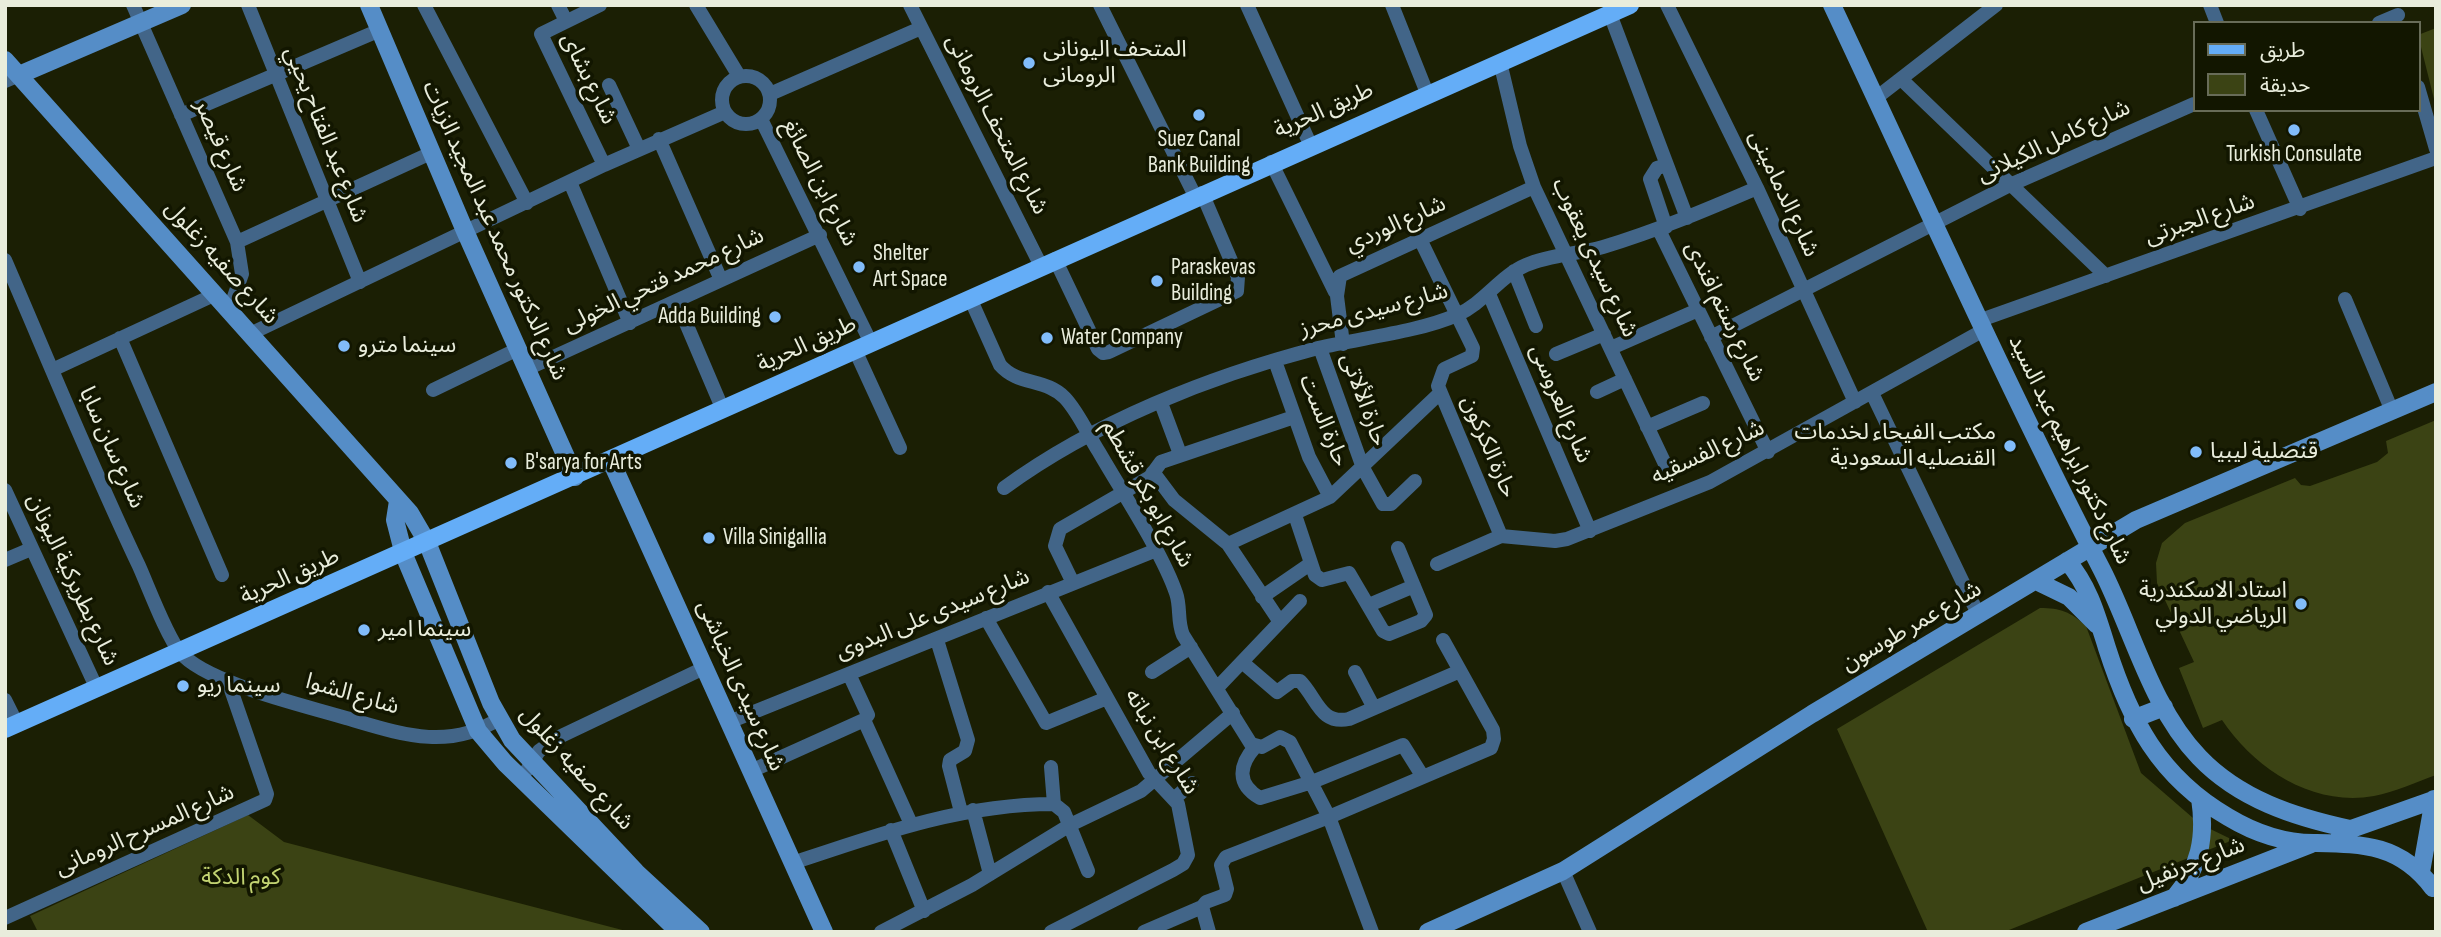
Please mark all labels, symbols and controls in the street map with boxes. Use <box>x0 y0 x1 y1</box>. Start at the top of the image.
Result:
legend <box>2192 21 2420 112</box>
street label: شارع بشاى <box>554 29 622 129</box>
street label: شارع المتحف الرومانى <box>939 30 1053 220</box>
place label: المتحف اليونانى الرومانى <box>1043 36 1187 90</box>
text: طريق <box>2260 38 2305 63</box>
street label: شارع عبد الفتاح يحيي <box>277 43 373 227</box>
marker: المتحف اليونانى الرومانى <box>1021 55 1037 71</box>
text: حديقة <box>2260 73 2310 98</box>
street label: شارع الدكتور محمد عبد المجيد الزيات <box>415 77 573 385</box>
street label: طريق الحرية <box>1270 77 1378 145</box>
street label: شارع كامل الكيلانى <box>1973 94 2135 190</box>
street label: شارع قيصر <box>187 95 253 197</box>
marker: Suez Canal Bank Building <box>1191 107 1207 123</box>
street label: شارع ابن الصائغ <box>775 115 863 251</box>
marker: Turkish Consulate <box>2286 122 2302 138</box>
place label: Suez Canal Bank Building <box>1148 126 1250 180</box>
street label: شارع الدمامينى <box>1742 126 1824 262</box>
place label: Turkish Consulate <box>2226 141 2362 169</box>
street label: شارع سيدى يعقوب <box>1545 174 1643 342</box>
street label: شارع الجبرتى <box>2141 188 2259 252</box>
street label: شارع الوردي <box>1342 191 1450 259</box>
street label: شارع صفيه زغلول <box>158 195 284 331</box>
street label: شارع محمد فتحي الخولى <box>559 222 769 340</box>
street label: شارع رستم افندى <box>1678 237 1770 387</box>
place label: Shelter Art Space <box>873 240 947 294</box>
place label: Paraskevas Building <box>1171 254 1256 308</box>
marker: Shelter Art Space <box>851 259 867 275</box>
marker: Paraskevas Building <box>1149 273 1165 289</box>
street label: شارع سيدى محرز <box>1297 278 1451 344</box>
place label: Adda Building <box>658 303 761 331</box>
marker: Adda Building <box>767 309 783 325</box>
street label: طريق الحرية <box>753 311 861 379</box>
place label: Water Company <box>1061 324 1183 352</box>
marker: Water Company <box>1039 330 1055 346</box>
street label: شارع دكتور ابراهيم عبد السيد <box>2001 331 2137 569</box>
place label: سينما مترو <box>358 332 456 360</box>
marker: سينما مترو <box>336 338 352 354</box>
street label: شارع العروسى <box>1523 340 1597 468</box>
street label: حارة الألاتى <box>1333 350 1393 450</box>
street label: حارة الست <box>1292 371 1354 471</box>
street label: شارع سان سابا <box>72 383 150 513</box>
street label: حارة الكركون <box>1454 392 1522 502</box>
street label: شارع ابو بكر قشطم <box>1095 415 1199 573</box>
street label: شارع الفسقيه <box>1647 415 1769 491</box>
place label: مكتب الفيحاء لخدمات القنصليه السعودية <box>1795 419 1996 473</box>
marker: مكتب الفيحاء لخدمات القنصليه السعودية <box>2002 438 2018 454</box>
place label: قنصلية ليبيا <box>2210 438 2318 466</box>
marker: قنصلية ليبيا <box>2188 444 2204 460</box>
place label: B'sarya for Arts <box>525 449 642 477</box>
marker: B'sarya for Arts <box>503 455 519 471</box>
street label: شارع بطريركية اليونان <box>20 489 124 671</box>
place label: Villa Sinigallia <box>723 524 827 552</box>
marker: Villa Sinigallia <box>701 530 717 546</box>
street label: طريق الحرية <box>236 543 344 611</box>
street label: شارع سيدى على البدوى <box>832 563 1034 667</box>
street label: شارع عمر طوسون <box>1837 576 1987 678</box>
place label: استاد الاسكندرية الرياضي الدولي <box>2139 577 2287 631</box>
street label: شارع سيدى الخباشى <box>690 596 790 776</box>
marker: استاد الاسكندرية الرياضي الدولي <box>2293 596 2309 612</box>
place label: سينما امير <box>378 616 471 644</box>
marker: سينما امير <box>356 622 372 638</box>
street label: شارع الشوا <box>302 669 402 721</box>
place label: سينما ريو <box>197 672 281 700</box>
marker: سينما ريو <box>175 678 191 694</box>
street label: شارع ابن نباته <box>1118 684 1204 800</box>
street label: شارع صفيه زغلول <box>513 701 639 837</box>
street label: شارع المسرح الرومانى <box>51 779 239 883</box>
street label: شارع جرنفيل <box>2133 832 2249 898</box>
park label: كوم الدكة <box>201 864 281 892</box>

